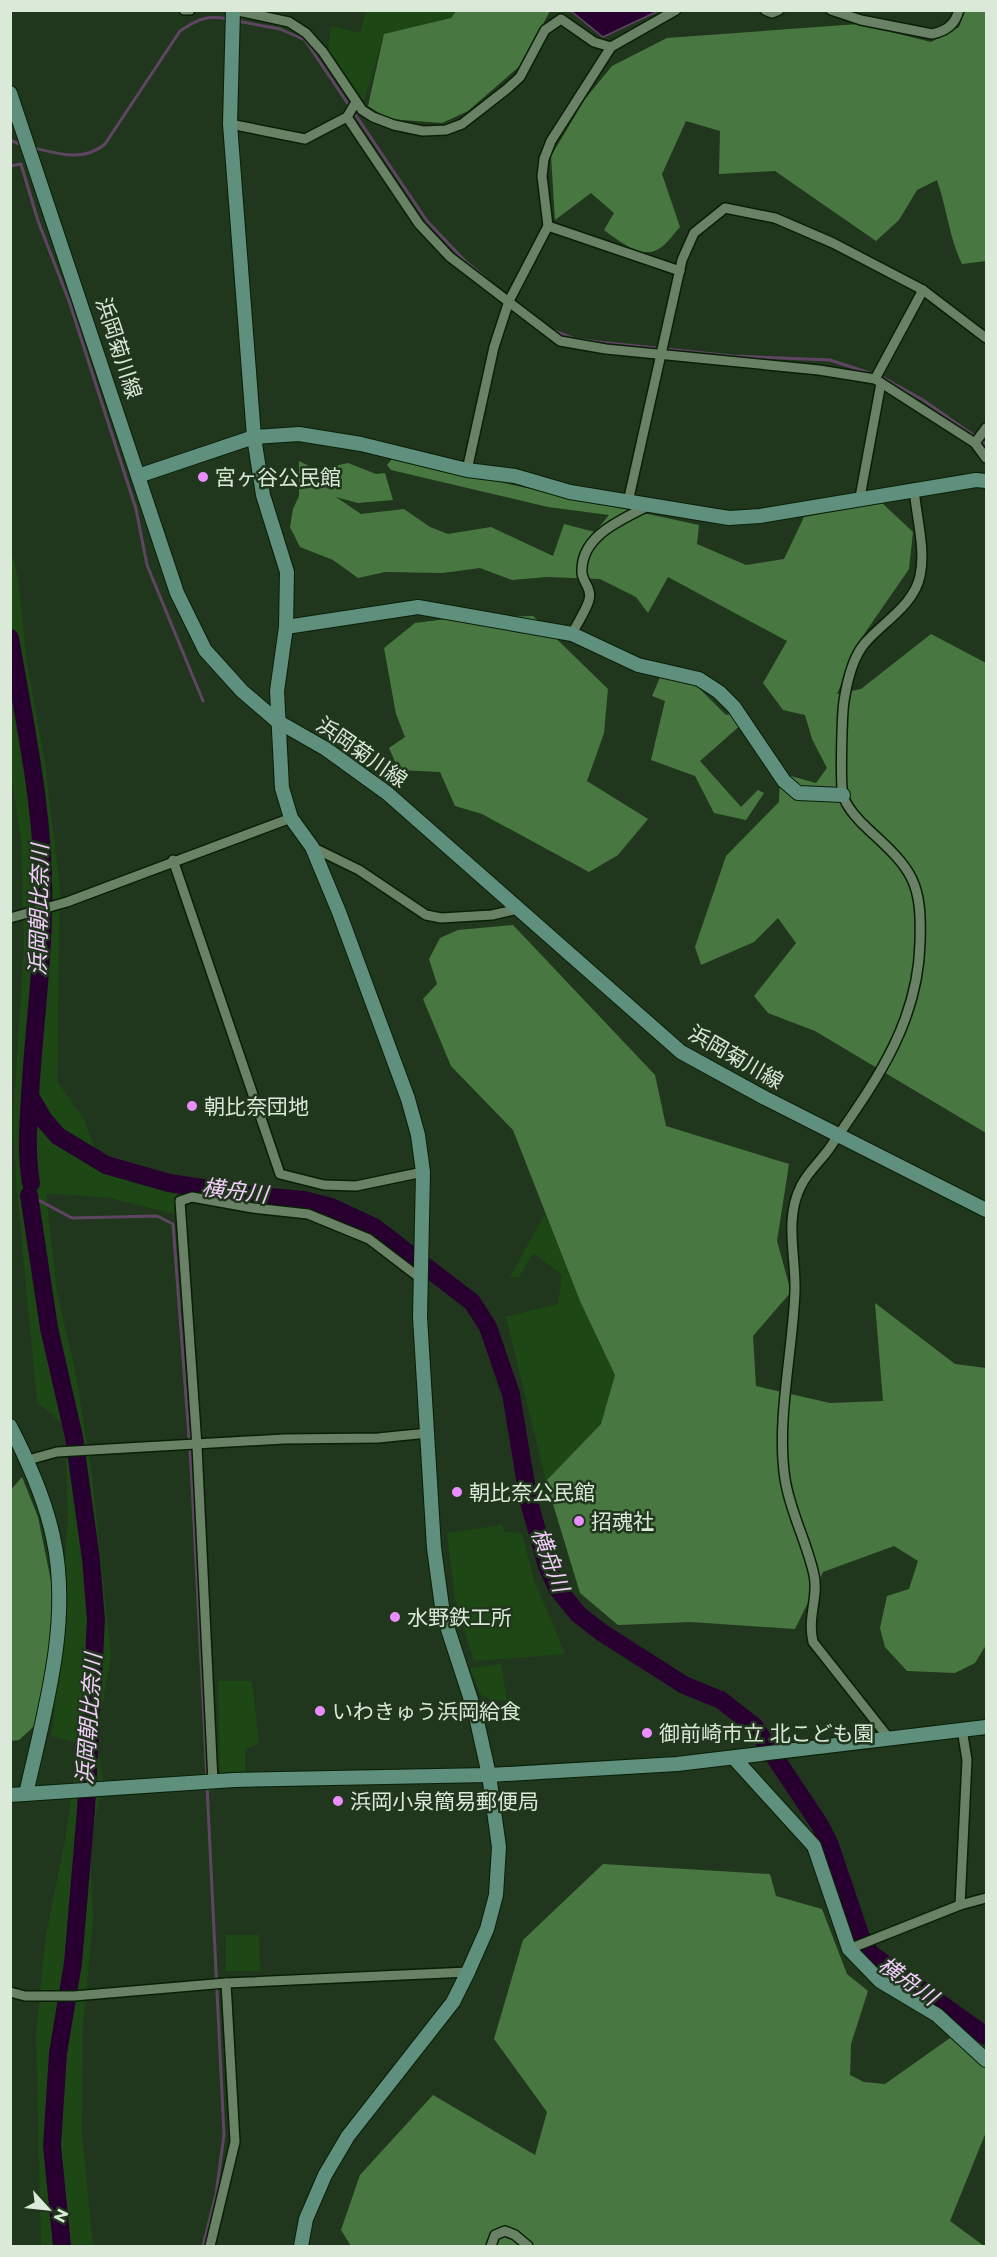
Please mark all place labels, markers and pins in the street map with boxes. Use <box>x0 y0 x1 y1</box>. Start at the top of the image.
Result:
place label: 宮ヶ谷公民館 <box>215 465 341 490</box>
marker: 宮ヶ谷公民館 <box>196 470 210 484</box>
place label: 朝比奈団地 <box>204 1094 309 1119</box>
marker: 朝比奈団地 <box>185 1099 199 1113</box>
place label: 朝比奈公民館 <box>469 1480 595 1505</box>
marker: 朝比奈公民館 <box>450 1485 464 1499</box>
place label: 招魂社 <box>591 1509 654 1534</box>
marker: 招魂社 <box>572 1514 586 1528</box>
place label: 水野鉄工所 <box>407 1605 512 1630</box>
marker: 水野鉄工所 <box>388 1610 402 1624</box>
place label: いわきゅう浜岡給食 <box>332 1699 521 1724</box>
marker: いわきゅう浜岡給食 <box>313 1704 327 1718</box>
place label: 御前崎市立 北こども園 <box>659 1721 875 1746</box>
marker: 御前崎市立 北こども園 <box>640 1726 654 1740</box>
place label: 浜岡小泉簡易郵便局 <box>350 1789 539 1814</box>
marker: 浜岡小泉簡易郵便局 <box>331 1794 345 1808</box>

